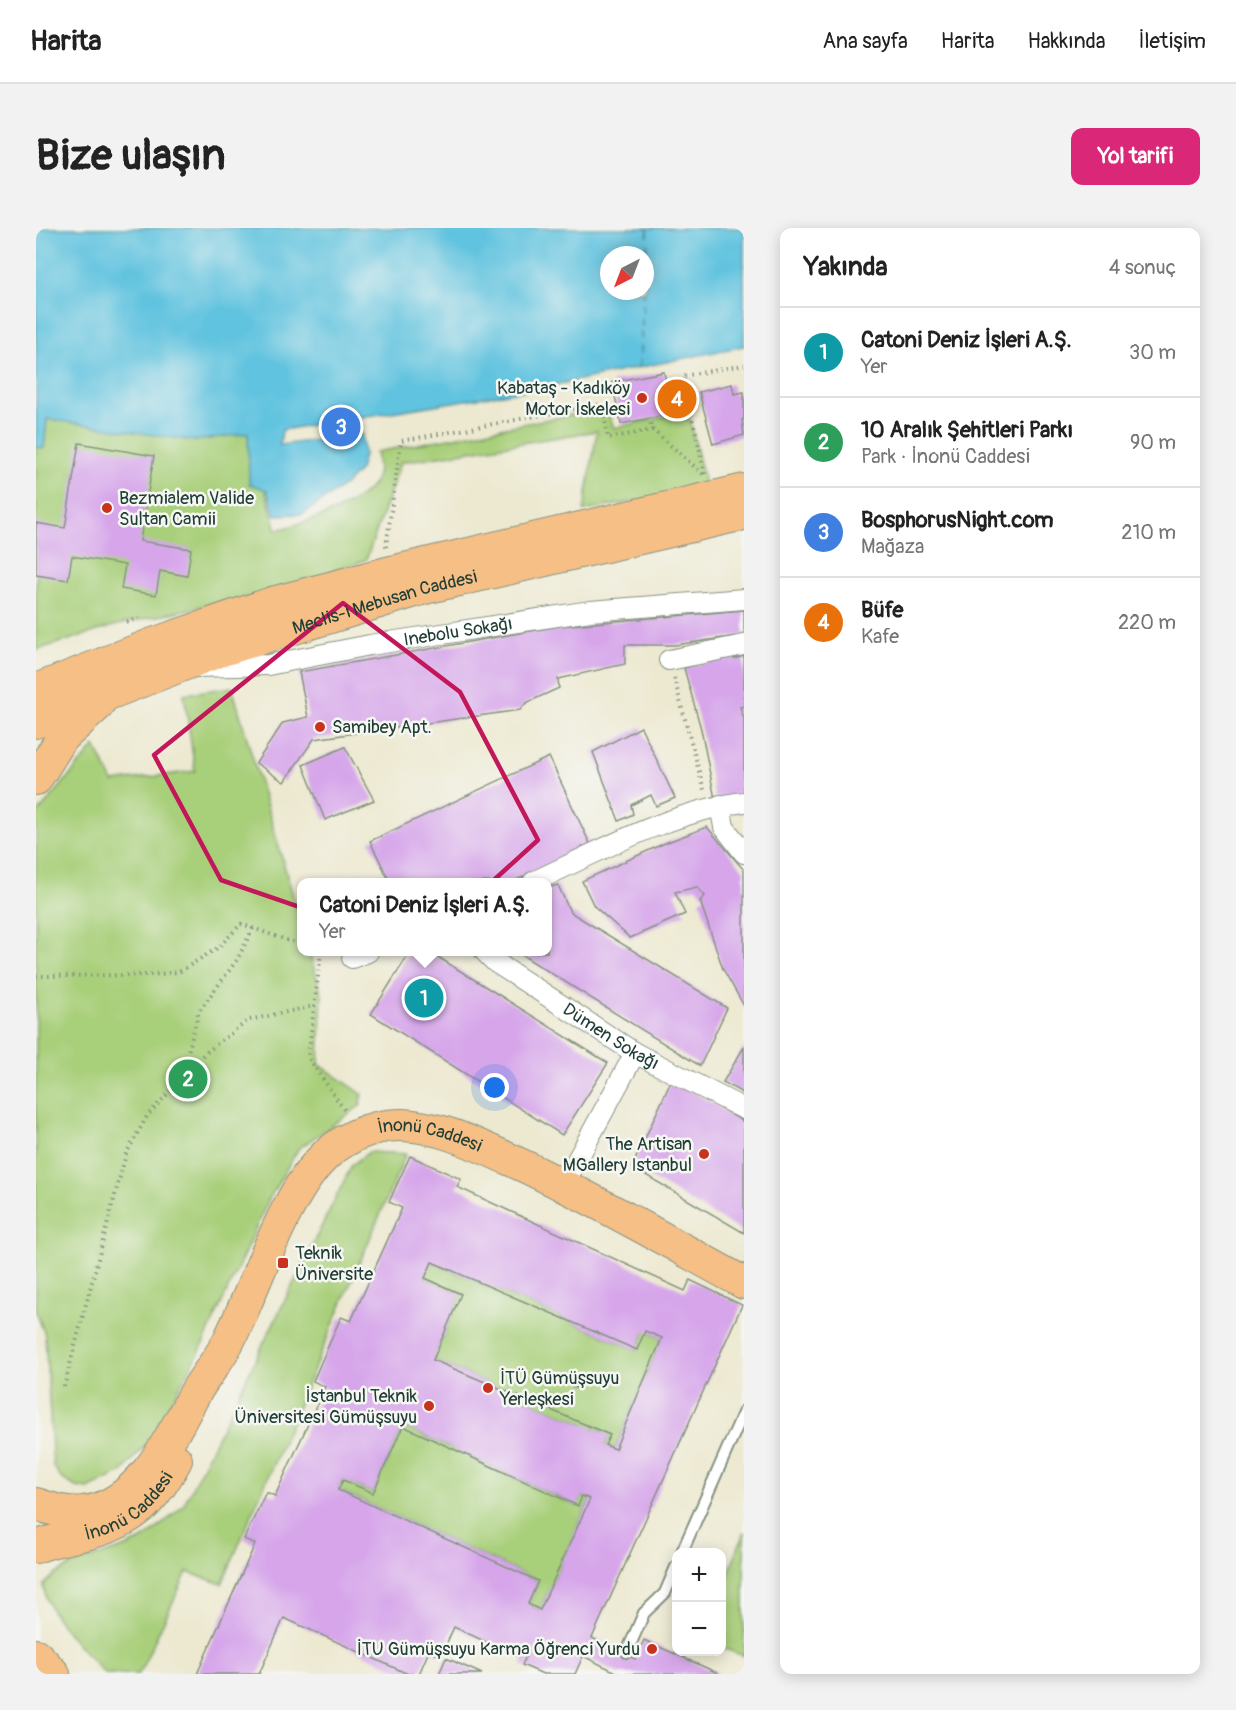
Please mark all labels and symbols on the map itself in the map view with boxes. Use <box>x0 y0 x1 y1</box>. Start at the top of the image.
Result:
north arrow <box>600 246 654 300</box>
pin: 4 <box>658 376 696 422</box>
place label: Kabataş - Kadıköy Motor İskelesi <box>497 377 630 421</box>
marker: Kabataş - Kadıköy Motor İskelesi <box>635 391 649 405</box>
pin: 3 <box>322 404 360 450</box>
place label: Bezmialem Valide Sultan Camii <box>119 487 254 531</box>
marker: Bezmialem Valide Sultan Camii <box>100 501 114 515</box>
street label: Meclis-i Mebusan Caddesi <box>289 565 479 640</box>
street label: Inebolu Sokağı <box>402 612 514 652</box>
place label: Samibey Apt. <box>332 716 432 739</box>
marker: Samibey Apt. <box>313 720 327 734</box>
pin: 1 <box>404 976 444 1020</box>
street label: Dümen Sokağı <box>558 998 663 1075</box>
pin: 2 <box>168 1056 208 1102</box>
your location <box>480 1073 509 1102</box>
street label: İnonü Caddesi <box>376 1114 485 1158</box>
place label: The Artisan MGallery Istanbul <box>563 1133 692 1177</box>
marker: The Artisan MGallery Istanbul <box>697 1147 711 1161</box>
place label: Teknik Üniversite <box>295 1242 373 1286</box>
marker: Teknik Üniversite <box>276 1256 290 1270</box>
place label: İTÜ Gümüşsuyu Yerleşkesi <box>499 1367 619 1411</box>
marker: İTÜ Gümüşsuyu Yerleşkesi <box>481 1381 495 1395</box>
place label: İstanbul Teknik Üniversitesi Gümüşsuyu <box>235 1385 417 1429</box>
marker: İstanbul Teknik Üniversitesi Gümüşsuyu <box>422 1399 436 1413</box>
street label: İnonü Caddesi <box>82 1468 179 1546</box>
place label: İTU Gümüşsuyu Karma Öğrenci Yurdu <box>357 1638 640 1661</box>
marker: İTU Gümüşsuyu Karma Öğrenci Yurdu <box>645 1642 659 1656</box>

